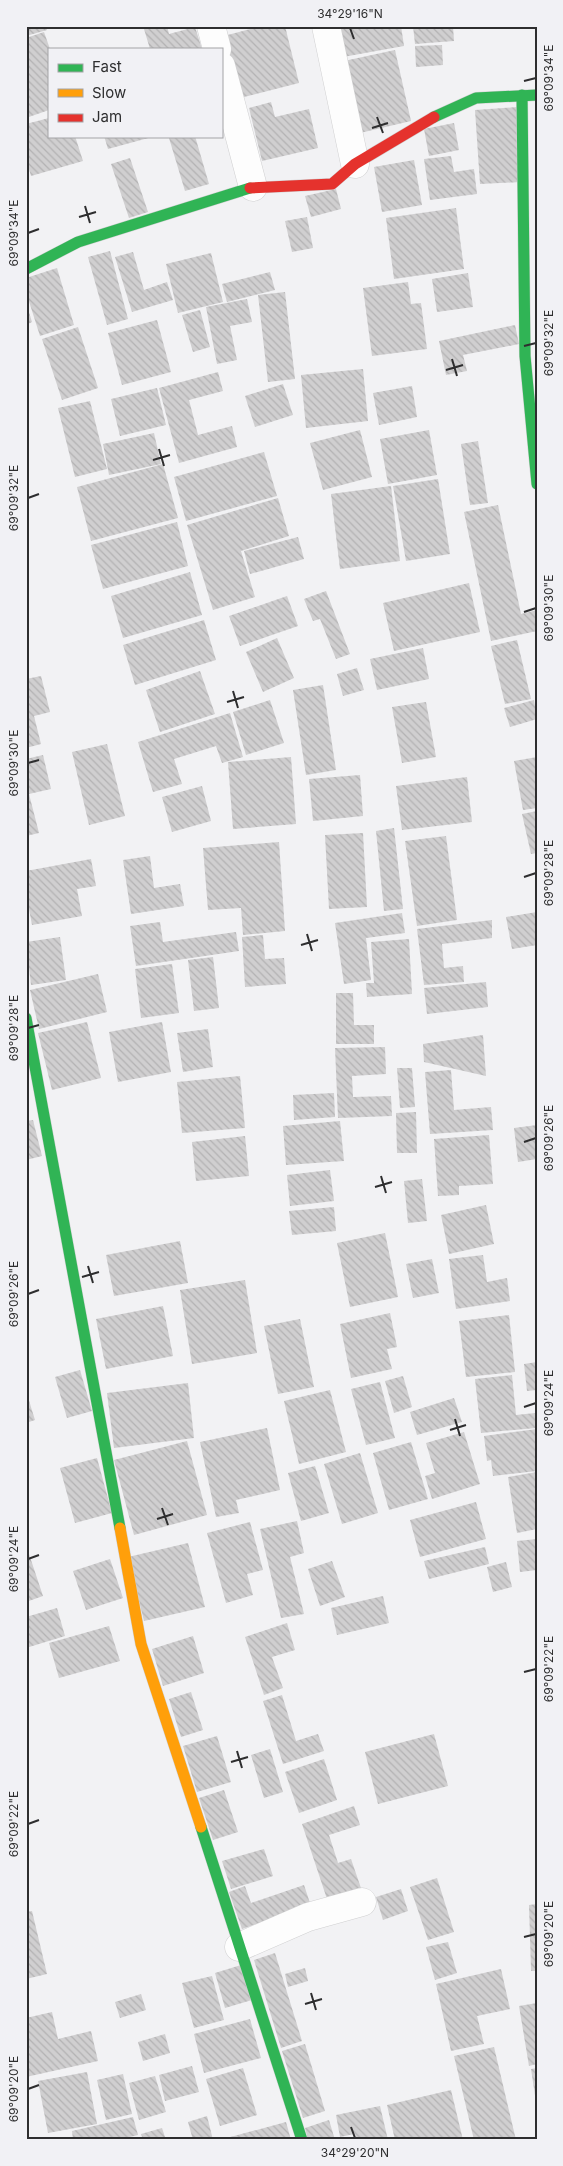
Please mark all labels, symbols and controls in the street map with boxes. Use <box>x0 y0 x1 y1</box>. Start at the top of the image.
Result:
text: 34°29'16"N <box>317 6 383 21</box>
text: 69°09'34"E <box>541 45 556 111</box>
legend <box>48 48 222 138</box>
text: Fast <box>92 57 122 76</box>
text: Slow <box>92 83 126 102</box>
text: Jam <box>92 107 122 126</box>
text: 69°09'34"E <box>6 200 21 266</box>
text: 69°09'32"E <box>541 310 556 376</box>
text: 69°09'32"E <box>6 465 21 531</box>
text: 69°09'30"E <box>541 575 556 641</box>
text: 69°09'30"E <box>6 730 21 796</box>
text: 69°09'28"E <box>541 840 556 906</box>
text: 69°09'28"E <box>6 995 21 1061</box>
text: 69°09'26"E <box>541 1105 556 1171</box>
text: 69°09'26"E <box>6 1261 21 1327</box>
text: 69°09'24"E <box>541 1370 556 1436</box>
text: 69°09'24"E <box>6 1526 21 1592</box>
text: 69°09'22"E <box>541 1636 556 1702</box>
text: 69°09'22"E <box>6 1791 21 1857</box>
text: 69°09'20"E <box>541 1901 556 1967</box>
text: 69°09'20"E <box>6 2056 21 2122</box>
text: 34°29'20"N <box>321 2145 389 2160</box>

